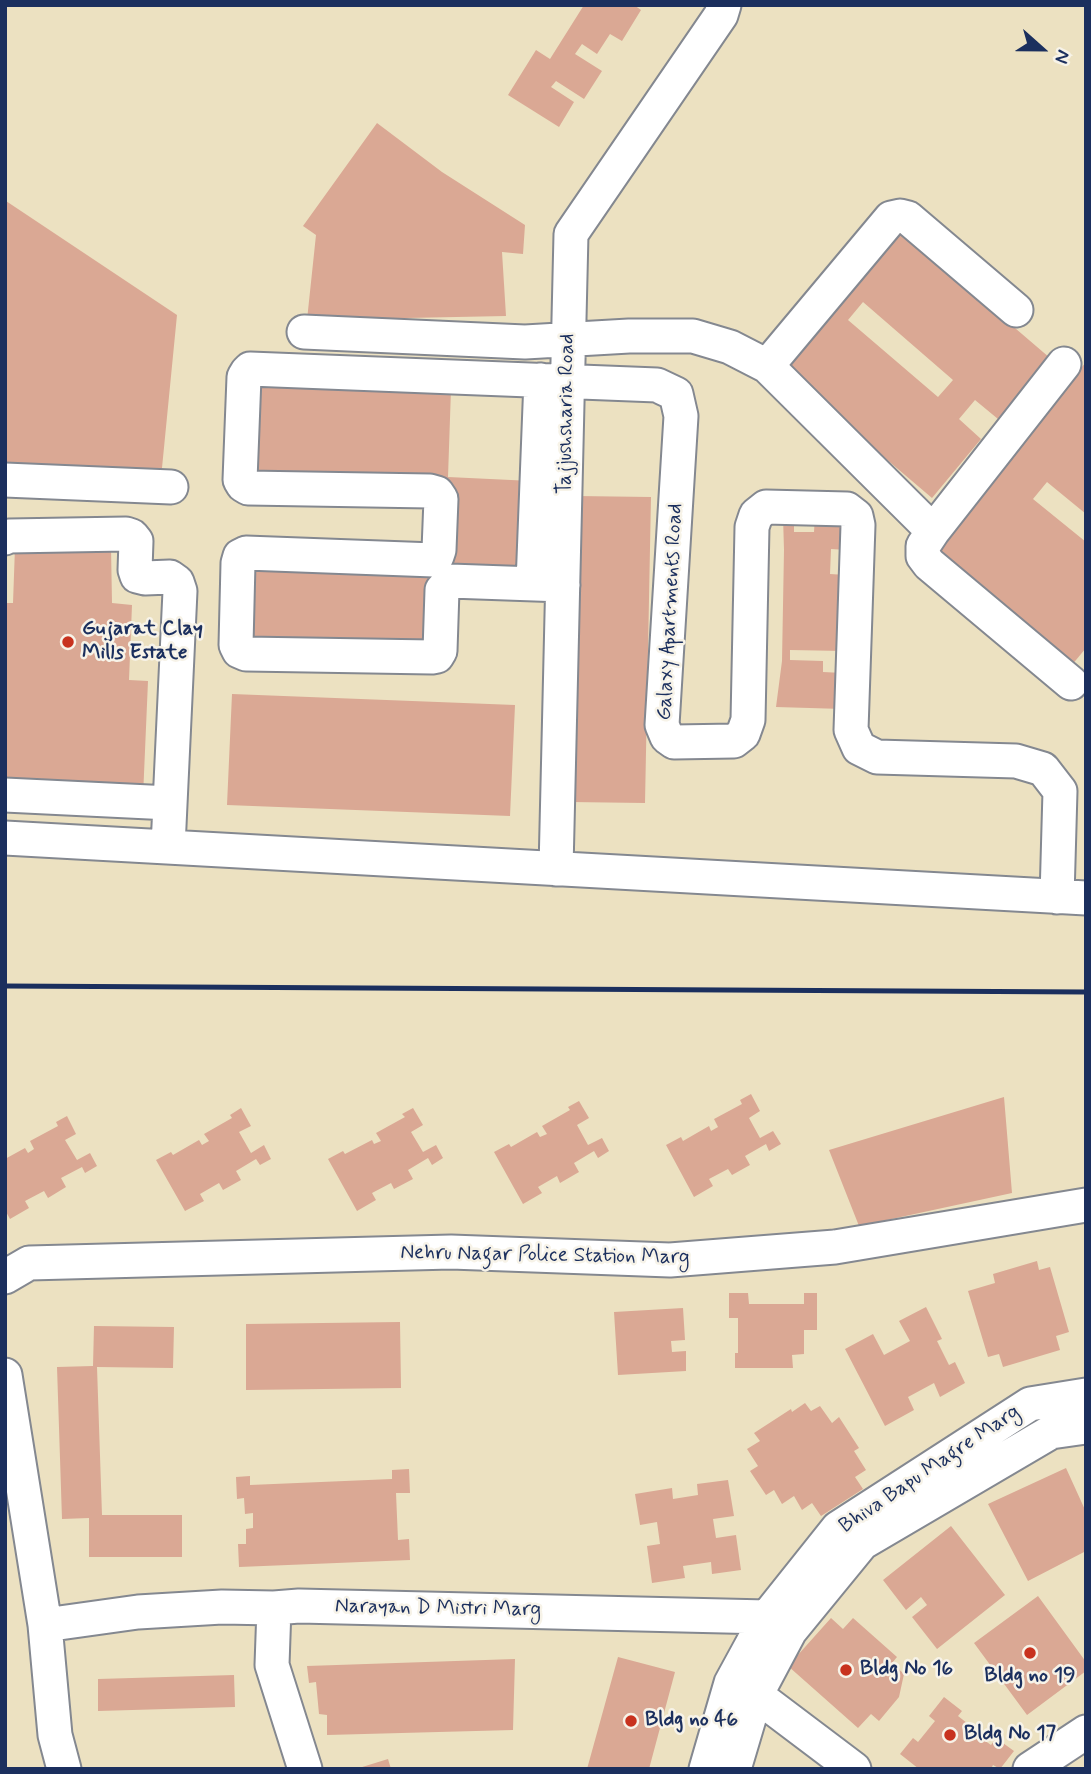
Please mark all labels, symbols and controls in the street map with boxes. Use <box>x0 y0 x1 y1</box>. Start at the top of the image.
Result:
north arrow <box>1007 14 1077 84</box>
text: N <box>1048 46 1076 67</box>
street label: Tajjushsharia Road <box>553 333 581 495</box>
street label: Galaxy Apartments Road <box>653 503 689 721</box>
place label: Gujarat Clay Mills Estate <box>82 617 203 667</box>
marker: Gujarat Clay Mills Estate <box>60 634 76 650</box>
street label: Nehru Nagar Police Station Marg <box>400 1241 690 1271</box>
street label: Bhiva Bapu Magre Marg <box>835 1400 1025 1540</box>
street label: Narayan D Mistri Marg <box>335 1595 541 1623</box>
marker: Bldg no 19 <box>1022 1645 1038 1661</box>
place label: Bldg No 16 <box>860 1657 953 1683</box>
marker: Bldg No 16 <box>838 1662 854 1678</box>
place label: Bldg no 19 <box>984 1664 1076 1690</box>
place label: Bldg no 46 <box>645 1708 738 1734</box>
marker: Bldg no 46 <box>623 1713 639 1729</box>
place label: Bldg No 17 <box>964 1722 1056 1748</box>
marker: Bldg No 17 <box>942 1727 958 1743</box>

